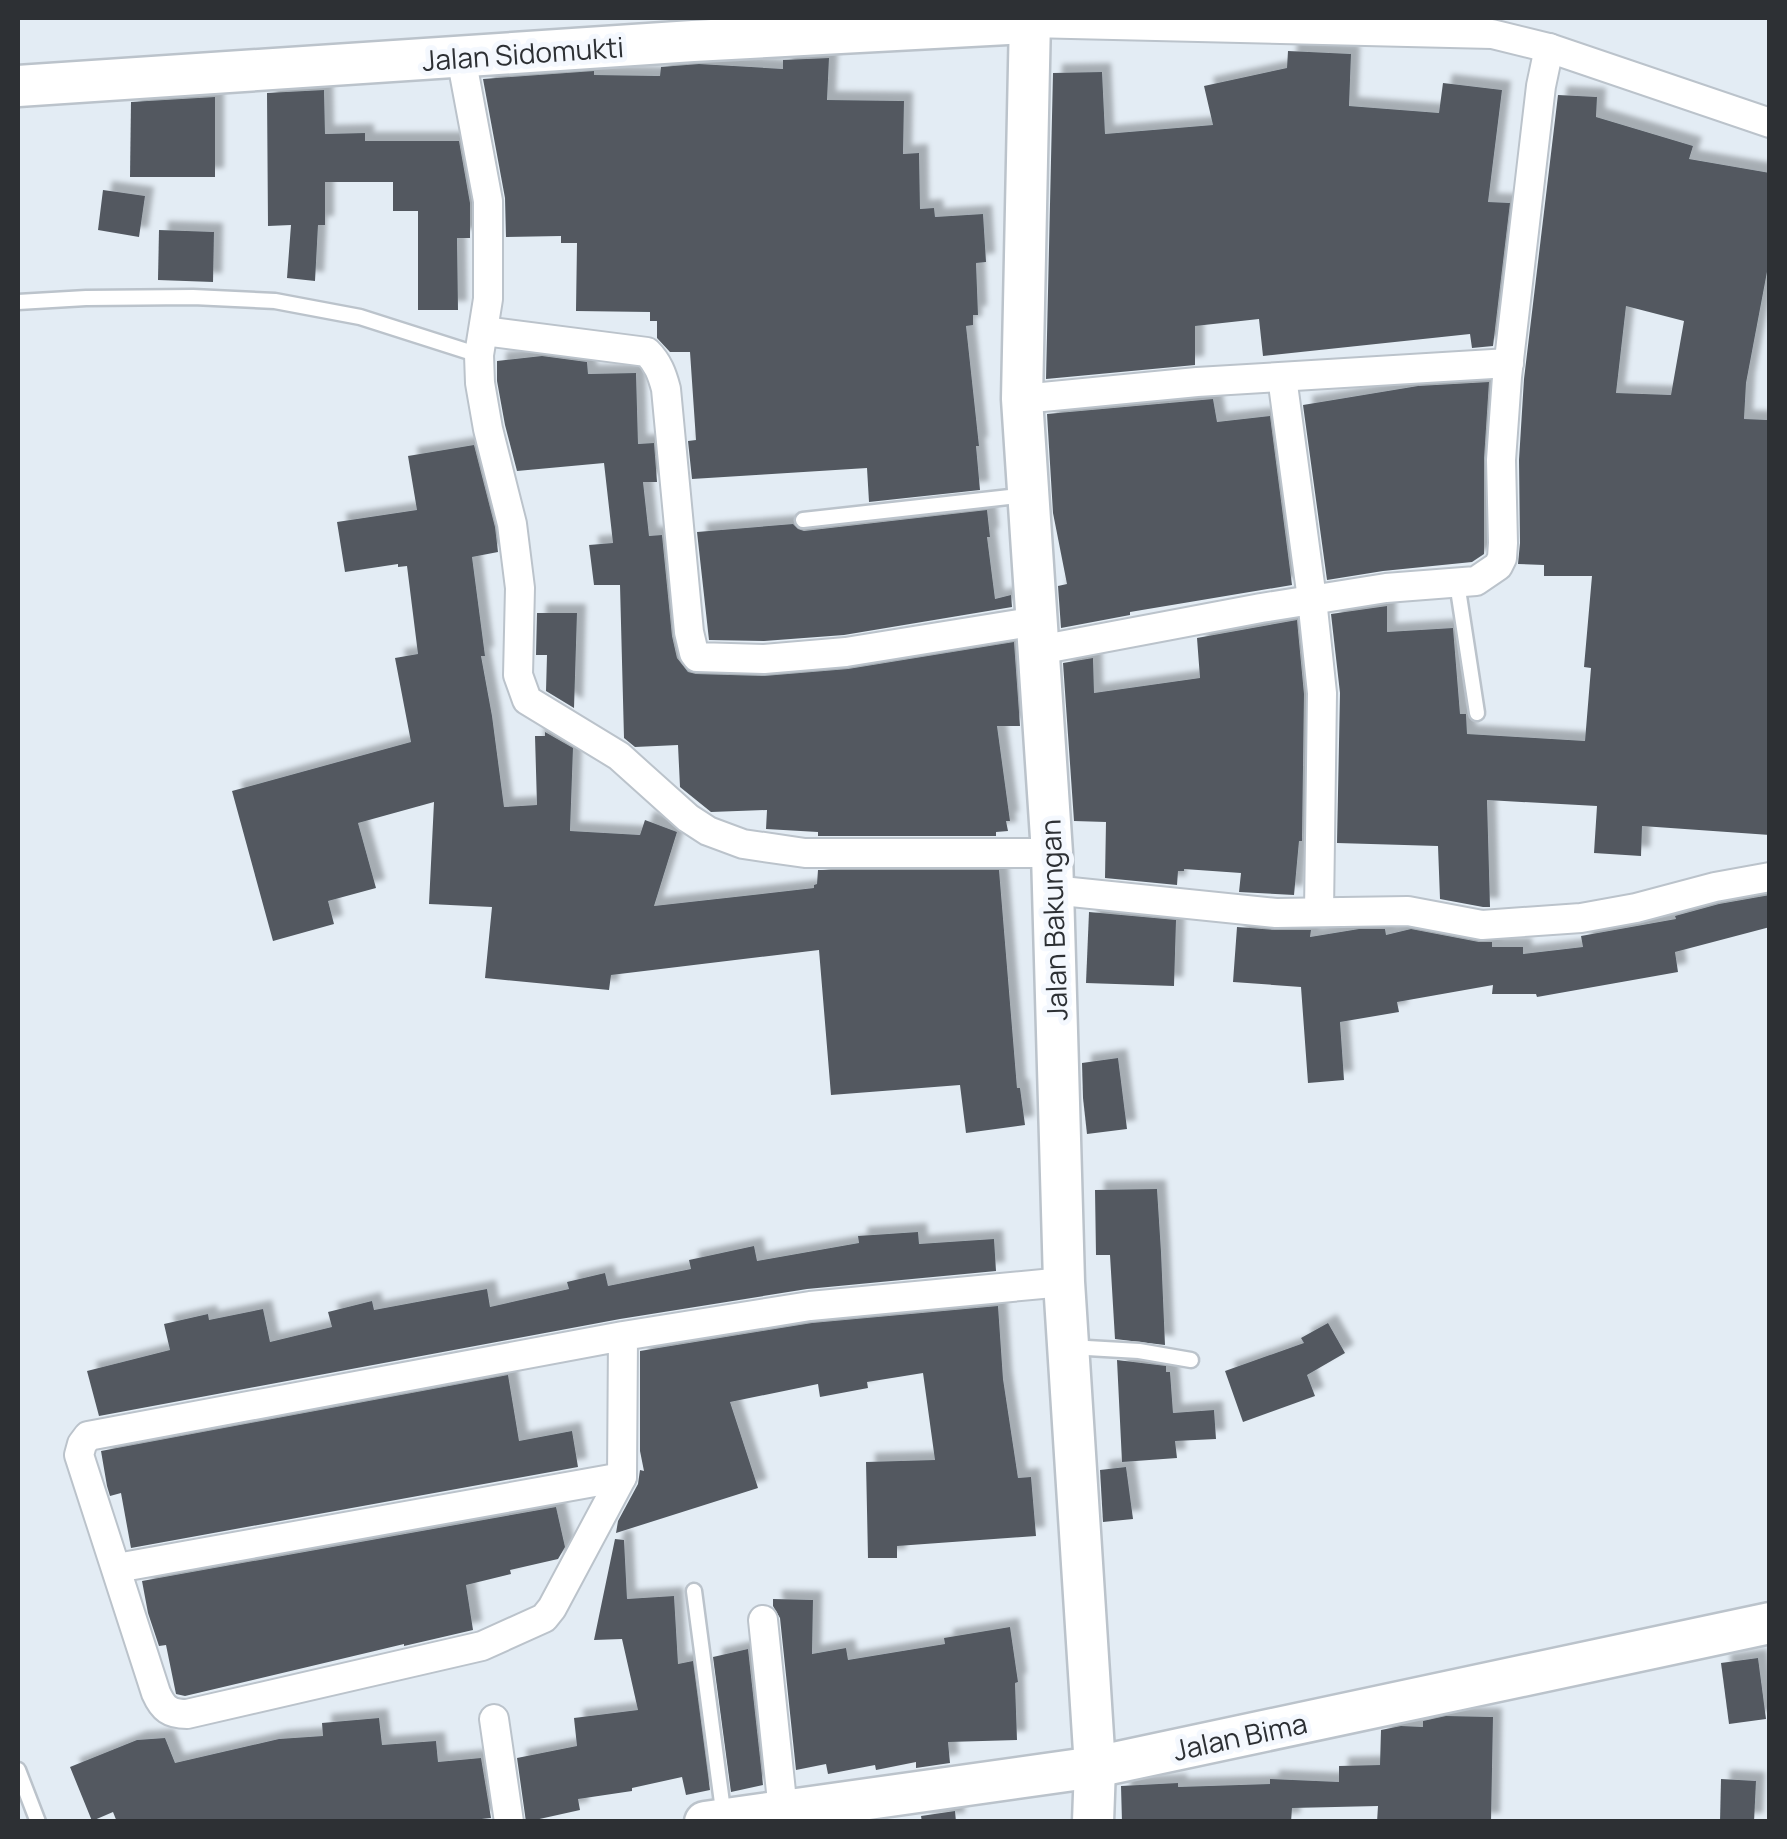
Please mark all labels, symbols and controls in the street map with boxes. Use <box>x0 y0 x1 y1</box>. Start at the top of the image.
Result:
street label: Jalan Sidomukti <box>421 27 625 79</box>
street label: Jalan Bakungan <box>1030 819 1076 1021</box>
street label: Jalan Bima <box>1170 1703 1310 1769</box>

